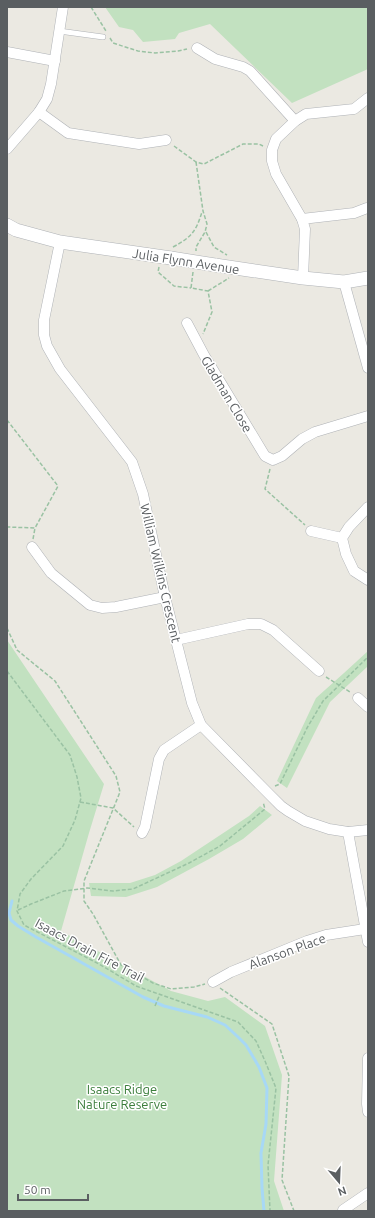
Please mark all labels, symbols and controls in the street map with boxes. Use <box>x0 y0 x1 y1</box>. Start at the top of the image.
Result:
street label: Julia Flynn Avenue <box>131 246 241 276</box>
street label: Gladman Close <box>199 353 255 435</box>
street label: William Wilkins Crescent <box>138 502 184 644</box>
street label: Isaacs Drain Fire Trail <box>33 915 147 985</box>
street label: Alanson Place <box>247 931 327 971</box>
park label: Isaacs Ridge Nature Reserve <box>77 1082 167 1111</box>
north arrow <box>319 1162 359 1202</box>
scale bar <box>18 1176 88 1202</box>
text: 50 m <box>24 1183 51 1196</box>
text: N <box>336 1184 348 1198</box>

